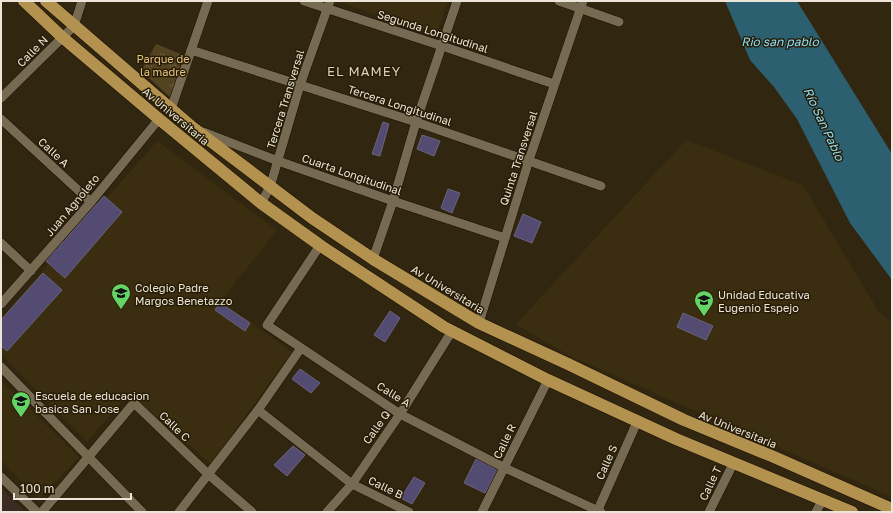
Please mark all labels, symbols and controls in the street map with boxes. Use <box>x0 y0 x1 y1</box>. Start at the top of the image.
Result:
street label: Segunda Longitudinal <box>376 7 491 55</box>
street label: Calle N <box>14 33 50 69</box>
water label: Rio san pablo <box>741 34 820 49</box>
street label: Tercera Transversal <box>264 47 306 150</box>
park label: Parque de la madre <box>136 52 190 78</box>
district label: EL MAMEY <box>327 63 401 79</box>
street label: Tercera Longitudinal <box>346 82 454 128</box>
street label: Av Universitaria <box>140 84 212 148</box>
water label: Río San Pablo <box>800 85 848 164</box>
street label: Quinta Transversal <box>497 109 540 207</box>
street label: Calle A <box>36 135 72 170</box>
street label: Cuarta Longitudinal <box>300 151 404 197</box>
street label: Juan Agnoleto <box>42 171 102 239</box>
street label: Av Universitaria <box>409 262 487 316</box>
place label: Colegio Padre Margos Benetazzo <box>135 281 233 307</box>
school or university icon: Colegio Padre Margos Benetazzo <box>110 282 132 310</box>
place label: Unidad Educativa Eugenio Espejo <box>718 288 810 314</box>
school or university icon: Unidad Educativa Eugenio Espejo <box>693 289 715 317</box>
street label: Calle A <box>375 379 414 410</box>
place label: Escuela de educacion basica San Jose <box>35 389 149 415</box>
school or university icon: Escuela de educacion basica San Jose <box>10 390 32 418</box>
street label: Av Universitaria <box>697 407 779 451</box>
street label: Calle C <box>157 408 193 444</box>
street label: Calle Q <box>360 408 392 446</box>
street label: Calle R <box>490 421 518 461</box>
street label: Calle S <box>593 443 619 481</box>
street label: Calle T <box>696 464 724 502</box>
street label: Calle B <box>366 473 406 501</box>
scale bar <box>14 475 131 501</box>
text: 100 m <box>20 481 54 496</box>

